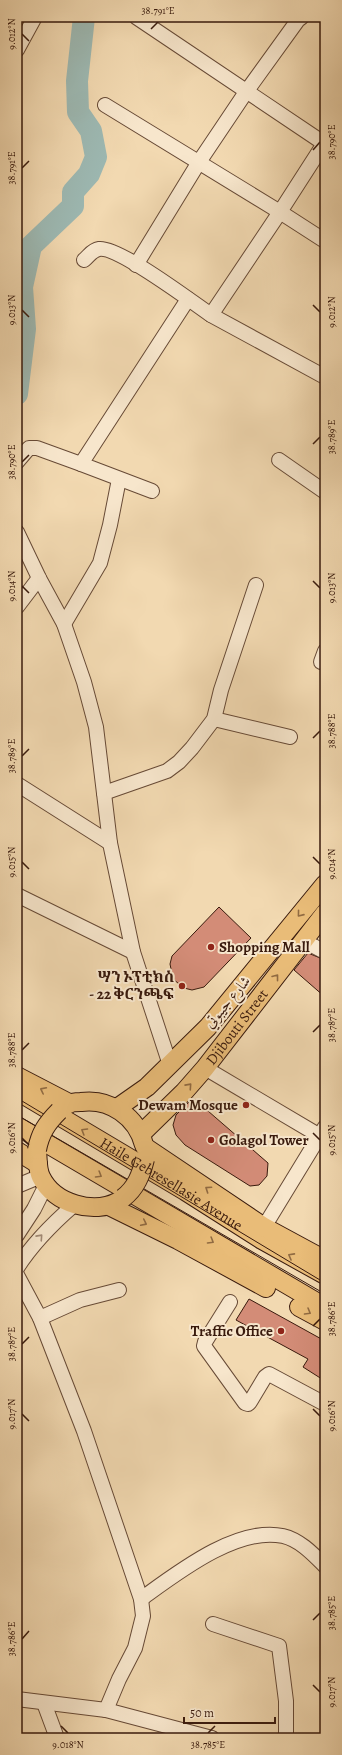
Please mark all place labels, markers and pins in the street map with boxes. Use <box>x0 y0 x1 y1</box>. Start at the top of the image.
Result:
place label: Shopping Mall <box>219 937 310 957</box>
marker: Shopping Mall <box>206 942 216 952</box>
place label: ሣን ኦፕቲክስ - 22 ቅርንጫፍ <box>89 967 174 1004</box>
marker: ሣን ኦፕቲክስ - 22 ቅርንጫፍ <box>177 981 187 991</box>
place label: Dewam Mosque <box>138 1095 238 1115</box>
marker: Dewam Mosque <box>241 1100 251 1110</box>
place label: Golagol Tower <box>219 1130 309 1150</box>
marker: Golagol Tower <box>206 1135 216 1145</box>
place label: Traffic Office <box>191 1321 273 1341</box>
marker: Traffic Office <box>276 1326 286 1336</box>

